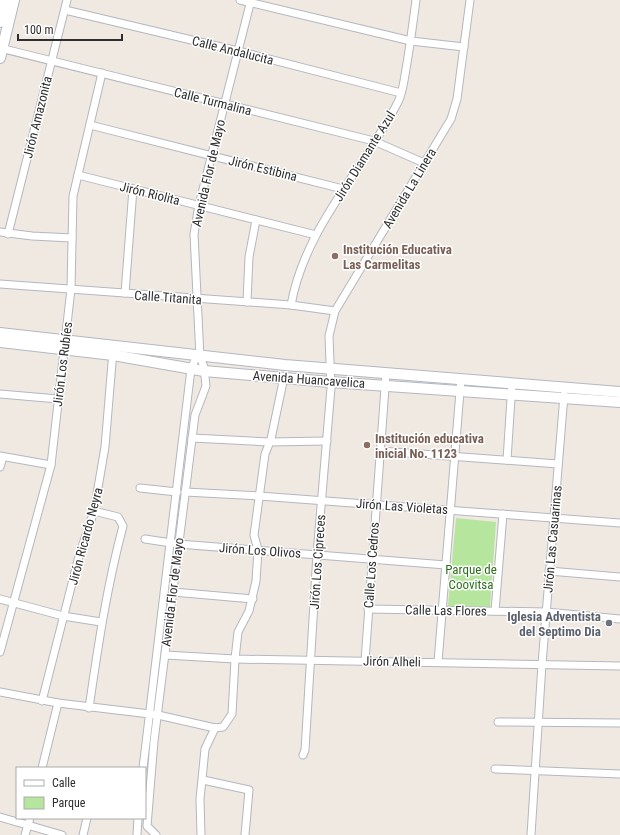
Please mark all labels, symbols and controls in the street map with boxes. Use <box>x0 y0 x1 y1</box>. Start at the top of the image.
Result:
scale bar <box>18 16 122 42</box>
text: 100 m <box>24 23 54 37</box>
street label: Calle Andalucita <box>191 33 275 68</box>
street label: Jirón Amazonita <box>20 75 55 160</box>
street label: Calle Turmalina <box>173 85 253 118</box>
street label: Jirón Diamante Azul <box>331 108 398 204</box>
street label: Avenida Flor de Mayo <box>189 118 228 228</box>
street label: Avenida La Linera <box>380 146 439 231</box>
street label: Jirón Estibina <box>227 153 299 184</box>
street label: Jirón Riolita <box>118 179 181 208</box>
place label: Institución Educativa Las Carmelitas <box>343 242 452 272</box>
marker: Institución Educativa Las Carmelitas <box>330 251 340 261</box>
street label: Calle Titanita <box>134 288 202 307</box>
street label: Jirón Los Rubíes <box>50 321 75 407</box>
street label: Avenida Huancavelica <box>252 368 366 391</box>
place label: Institución educativa inicial No. 1123 <box>375 431 484 461</box>
marker: Institución educativa inicial No. 1123 <box>362 440 372 450</box>
street label: Jirón Las Casuarinas <box>540 485 565 593</box>
street label: Jirón Ricardo Neyra <box>65 486 106 586</box>
street label: Jirón Las Violetas <box>355 496 448 517</box>
street label: Jirón Los Cipreces <box>307 514 328 610</box>
street label: Calle Los Cedros <box>361 521 382 609</box>
street label: Avenida Flor de Mayo <box>158 537 187 647</box>
street label: Jirón Los Olivos <box>218 540 302 561</box>
park label: Parque de Coovitsa <box>445 562 497 592</box>
street label: Calle Las Flores <box>405 602 487 619</box>
place label: Iglesia Adventista del Septimo Dia <box>507 609 601 639</box>
marker: Iglesia Adventista del Septimo Dia <box>604 618 614 628</box>
street label: Jirón Alheli <box>363 653 421 670</box>
legend <box>16 767 146 819</box>
text: Calle <box>52 776 76 790</box>
text: Parque <box>52 796 86 810</box>

